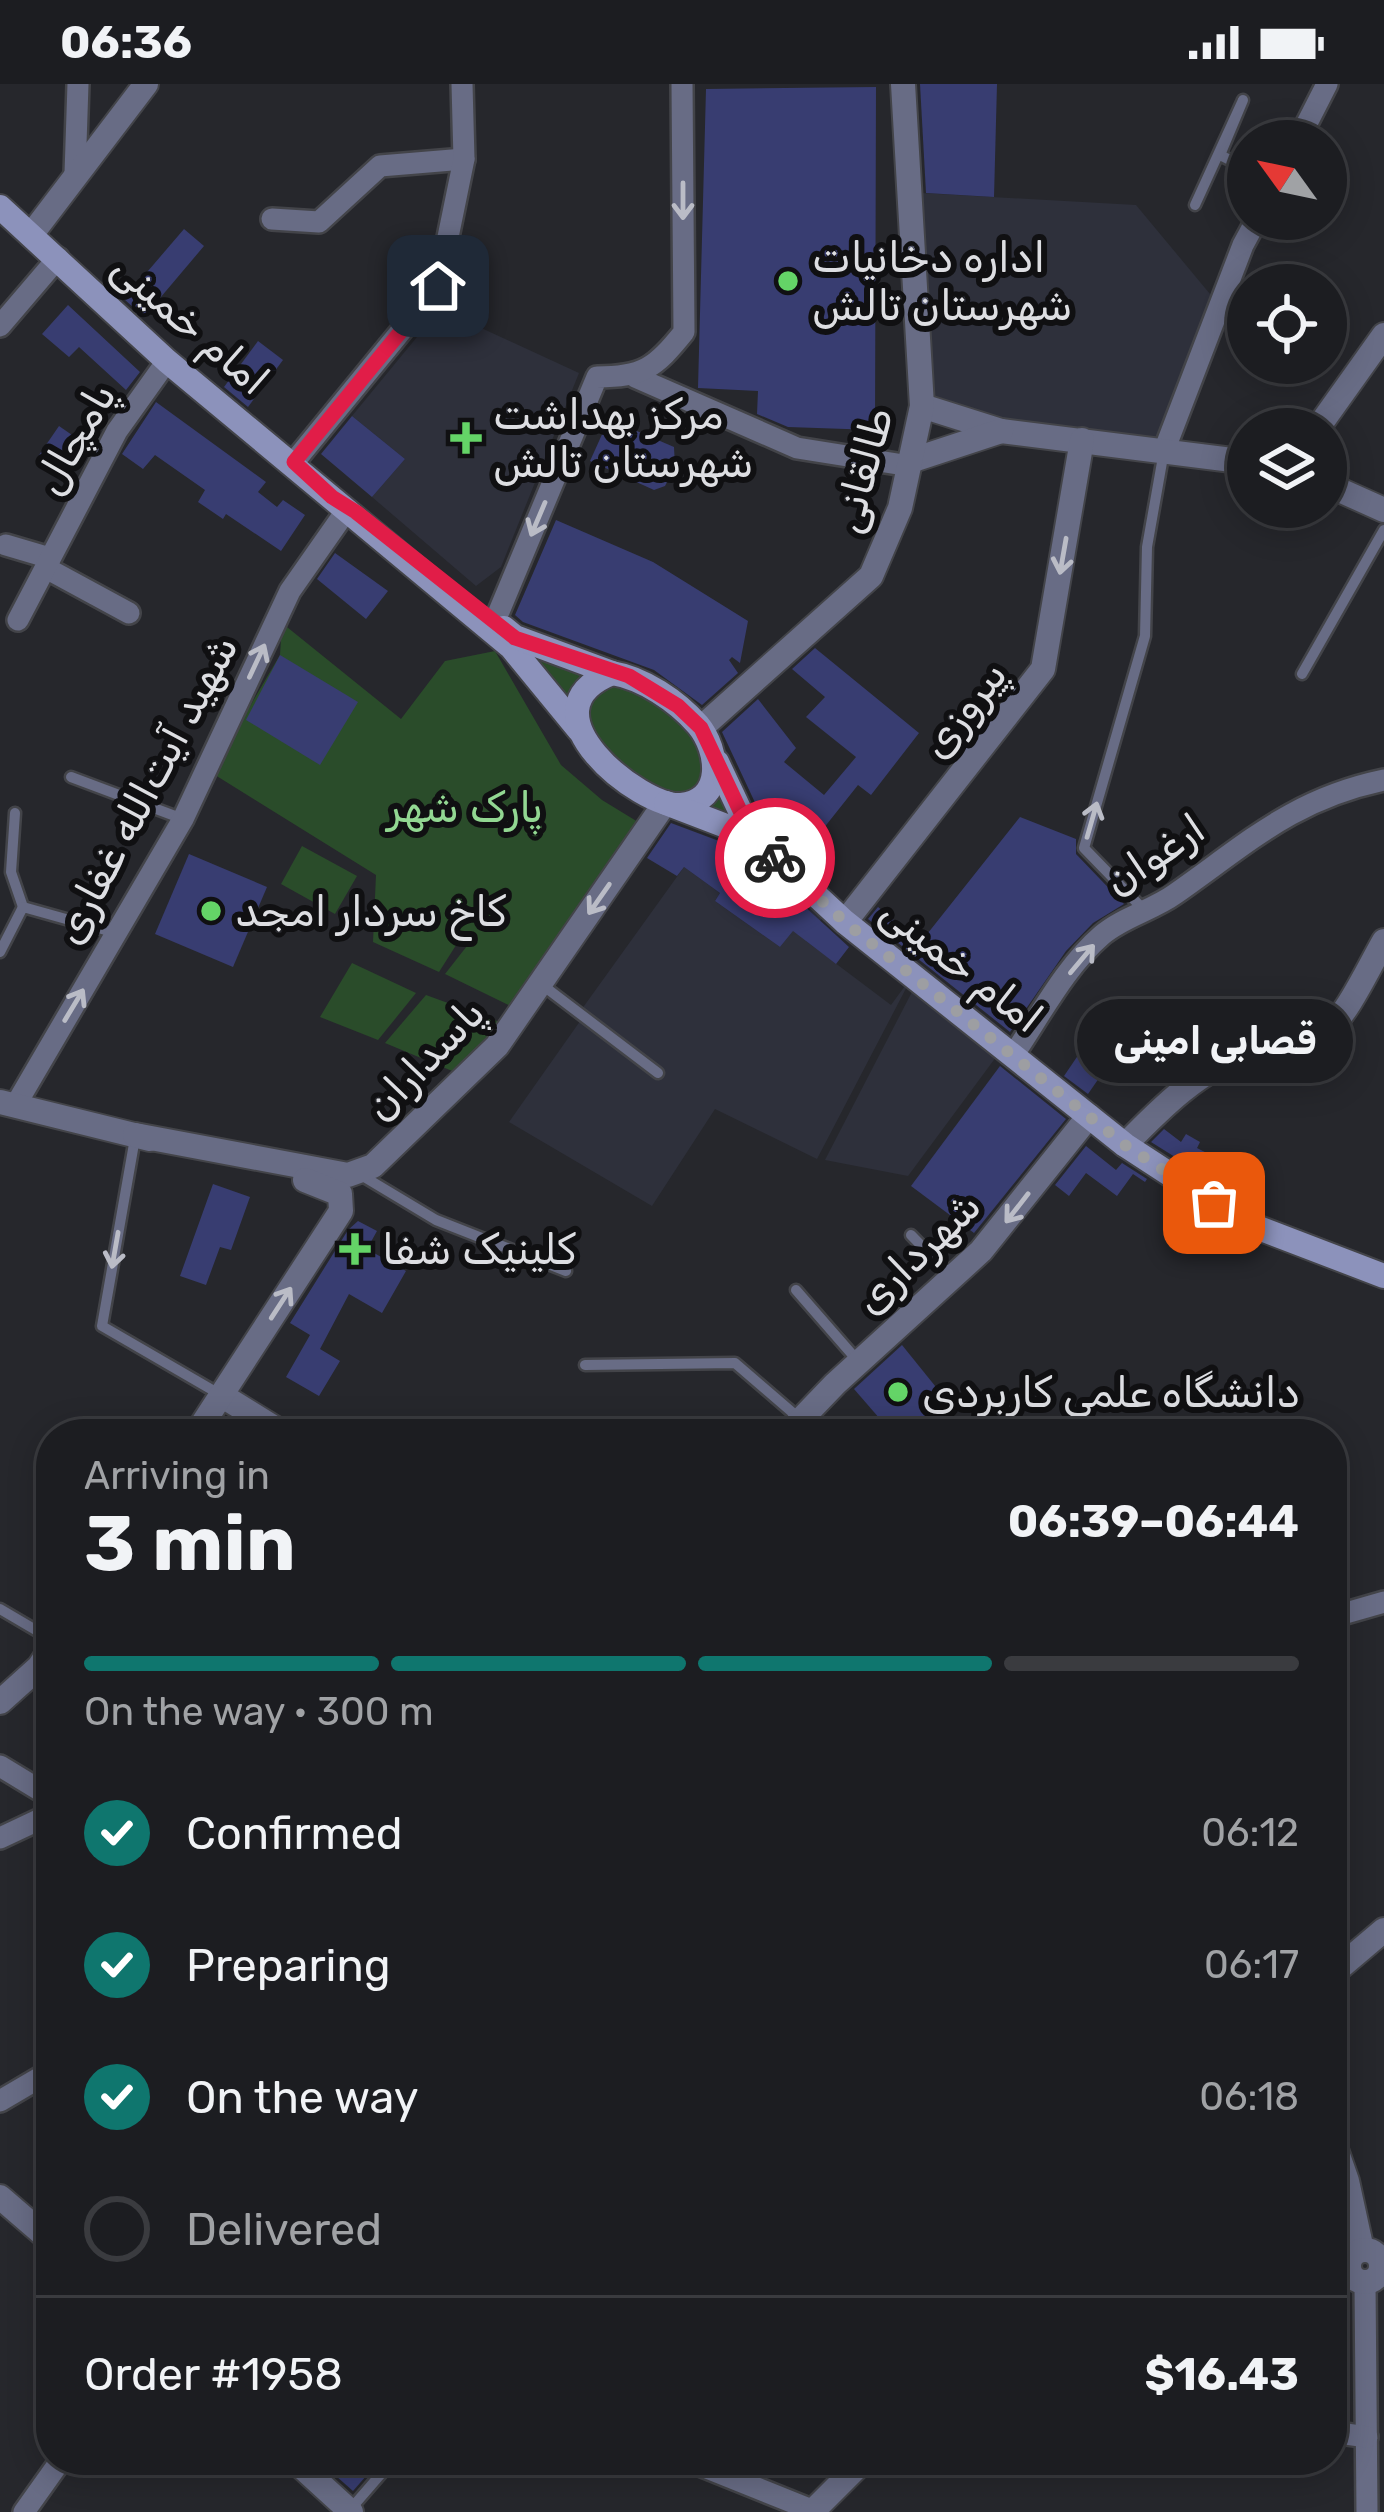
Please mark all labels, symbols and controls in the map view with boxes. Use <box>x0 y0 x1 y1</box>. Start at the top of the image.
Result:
text: 06:36 <box>60 16 192 69</box>
north arrow <box>1227 120 1347 240</box>
map controls <box>1227 120 1347 528</box>
one-way arrow <box>672 181 694 220</box>
place label: اداره دخانیات شهرستان تالش <box>812 233 1073 331</box>
pin <box>387 235 489 337</box>
street label: امام خمینی <box>100 242 279 407</box>
icon: home <box>405 253 471 319</box>
button: locate <box>1227 264 1347 384</box>
marker: اداره دخانیات شهرستان تالش <box>775 268 801 294</box>
street label: پامچال <box>23 374 129 505</box>
place label: مرکز بهداشت شهرستان تالش <box>493 390 754 488</box>
street label: طالقانی <box>822 402 904 539</box>
button: layers <box>1227 408 1347 528</box>
marker: مرکز بهداشت شهرستان تالش <box>450 422 482 454</box>
one-way arrow <box>526 499 547 536</box>
one-way arrow <box>1050 535 1073 574</box>
street label: شهید آیت‌الله غفاری <box>43 626 248 953</box>
one-way arrow <box>247 644 269 680</box>
street label: پیروزی <box>910 651 1020 770</box>
park label: پارک شهر <box>384 783 543 836</box>
courier <box>715 798 835 918</box>
one-way arrow <box>1082 802 1104 840</box>
street label: ارغوان <box>1095 803 1214 906</box>
icon: bike <box>742 825 808 891</box>
one-way arrow <box>587 882 612 916</box>
street label: امام خمینی <box>869 886 1052 1045</box>
place label: کاخ سردار امجد <box>235 887 507 941</box>
marker: کاخ سردار امجد <box>198 898 224 924</box>
one-way arrow <box>1068 944 1096 975</box>
street label: پاسداران <box>355 988 497 1133</box>
one-way arrow <box>62 989 86 1023</box>
callout: قصابی امینی <box>1076 999 1352 1083</box>
text: قصابی امینی <box>1114 1018 1316 1064</box>
pin <box>1163 1152 1265 1254</box>
icon: bag <box>1181 1170 1247 1236</box>
street label: شهرداری <box>844 1181 991 1325</box>
one-way arrow <box>1004 1192 1031 1224</box>
place label: کلینیک شفا <box>382 1225 576 1275</box>
one-way arrow <box>103 1230 126 1269</box>
marker: کلینیک شفا <box>339 1233 371 1265</box>
one-way arrow <box>268 1287 293 1321</box>
place label: دانشگاه علمی کاربردی <box>922 1368 1300 1418</box>
marker: دانشگاه علمی کاربردی <box>885 1379 911 1405</box>
text: Arriving in <box>84 1453 270 1499</box>
text: 06:39–06:44 <box>1008 1495 1299 1548</box>
text: 3 min <box>84 1497 296 1590</box>
text: On the way · 300 m <box>84 1689 434 1735</box>
icon: check <box>84 1800 150 1866</box>
text: Confirmed <box>186 1807 403 1860</box>
text: 06:12 <box>1201 1810 1299 1856</box>
icon: check <box>84 1932 150 1998</box>
text: Preparing <box>186 1939 391 1992</box>
text: 06:17 <box>1204 1942 1299 1988</box>
icon: check <box>84 2064 150 2130</box>
text: On the way <box>186 2071 419 2124</box>
text: 06:18 <box>1199 2074 1299 2120</box>
text: Delivered <box>186 2203 382 2256</box>
text: Order #1958 <box>84 2348 343 2401</box>
text: $16.43 <box>1144 2348 1299 2401</box>

